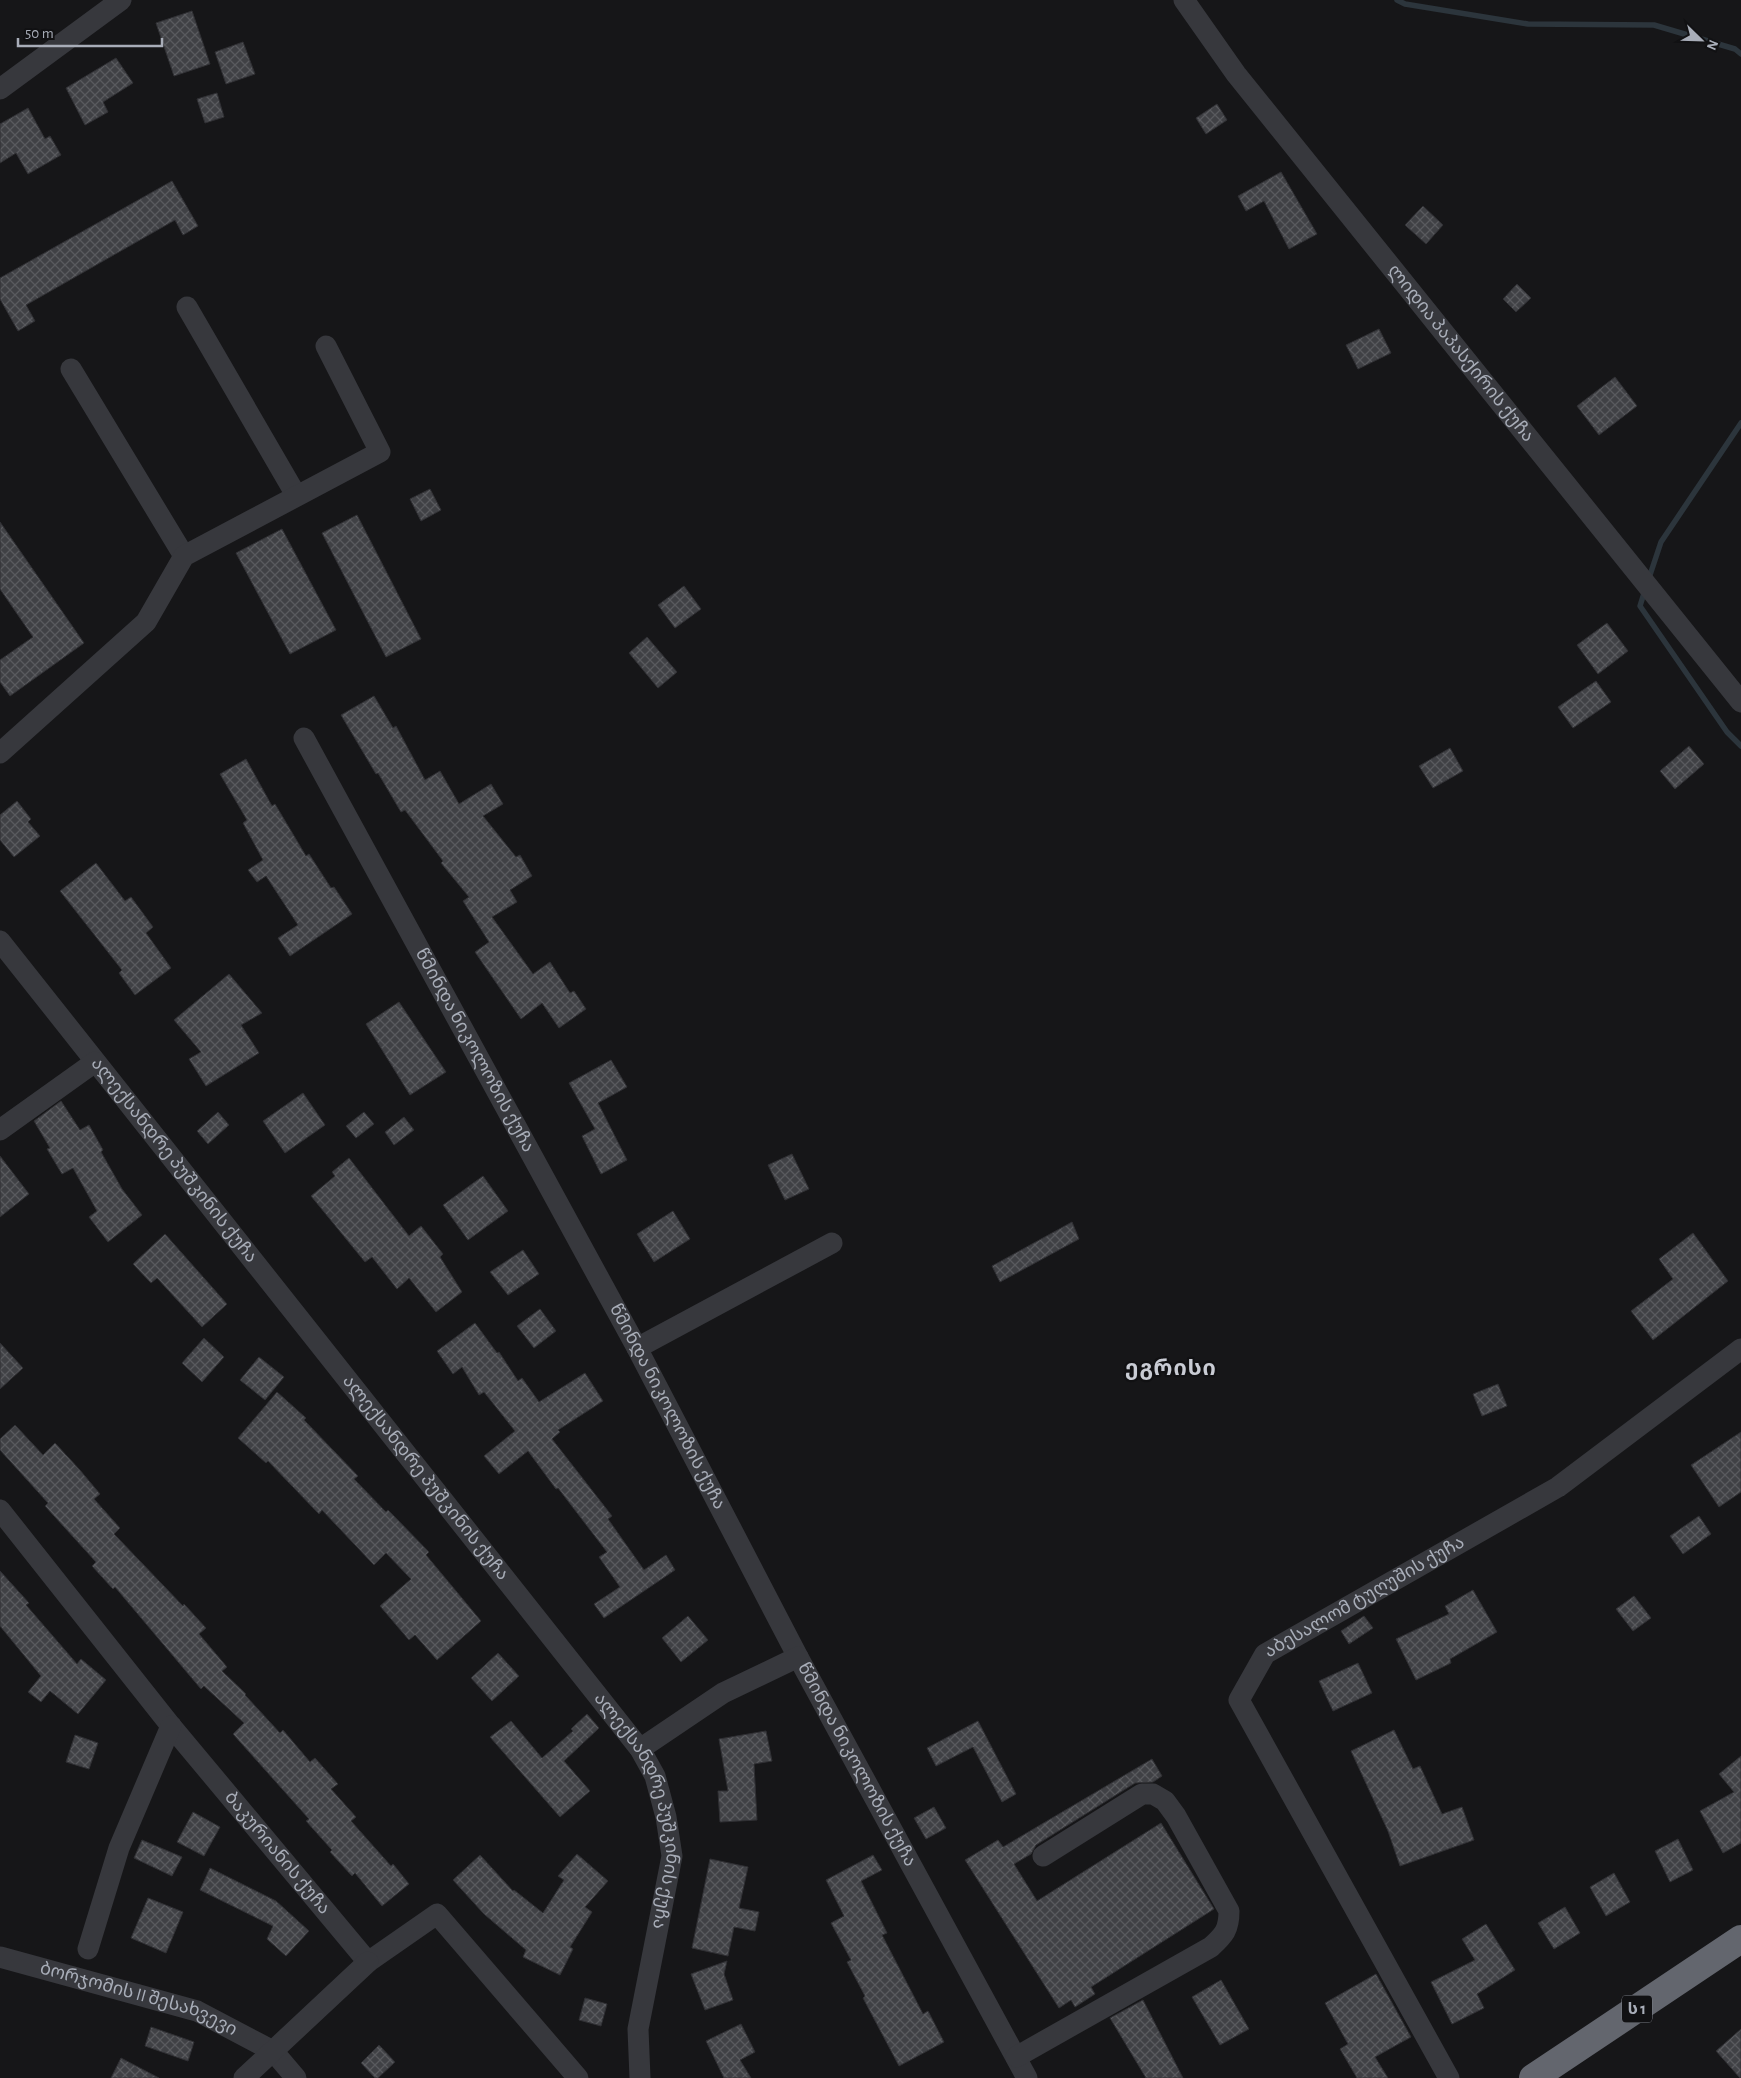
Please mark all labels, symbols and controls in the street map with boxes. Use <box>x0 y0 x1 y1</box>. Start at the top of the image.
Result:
scale bar <box>18 15 161 47</box>
north arrow <box>1676 15 1726 65</box>
text: 50 m <box>25 26 54 41</box>
text: N <box>1704 37 1720 52</box>
street label: ლიდია პაპასქირის ქუჩა <box>1383 261 1537 445</box>
street label: წმინდა ნიკოლოზის ქუჩა <box>412 946 537 1155</box>
street label: ალექსანდრე პუშკინის ქუჩა <box>87 1055 260 1266</box>
street label: წმინდა ნიკოლოზის ქუჩა <box>606 1301 728 1512</box>
district label: ეგრისი <box>1125 1357 1217 1380</box>
street label: ალექსანდრე პუშკინის ქუჩა <box>339 1372 512 1584</box>
street label: აბესალომ ტუღუშის ქუჩა <box>1262 1533 1468 1661</box>
street label: წმინდა ნიკოლოზის ქუჩა <box>794 1660 919 1870</box>
street label: ალექსანდრე პუშკინის ქუჩა <box>590 1690 681 1931</box>
street label: ბაკურიანის ქუჩა <box>221 1788 333 1918</box>
street label: ბორჯომის II შესახვევი <box>38 1959 240 2039</box>
road number: ს 1 <box>1622 1996 1652 2022</box>

